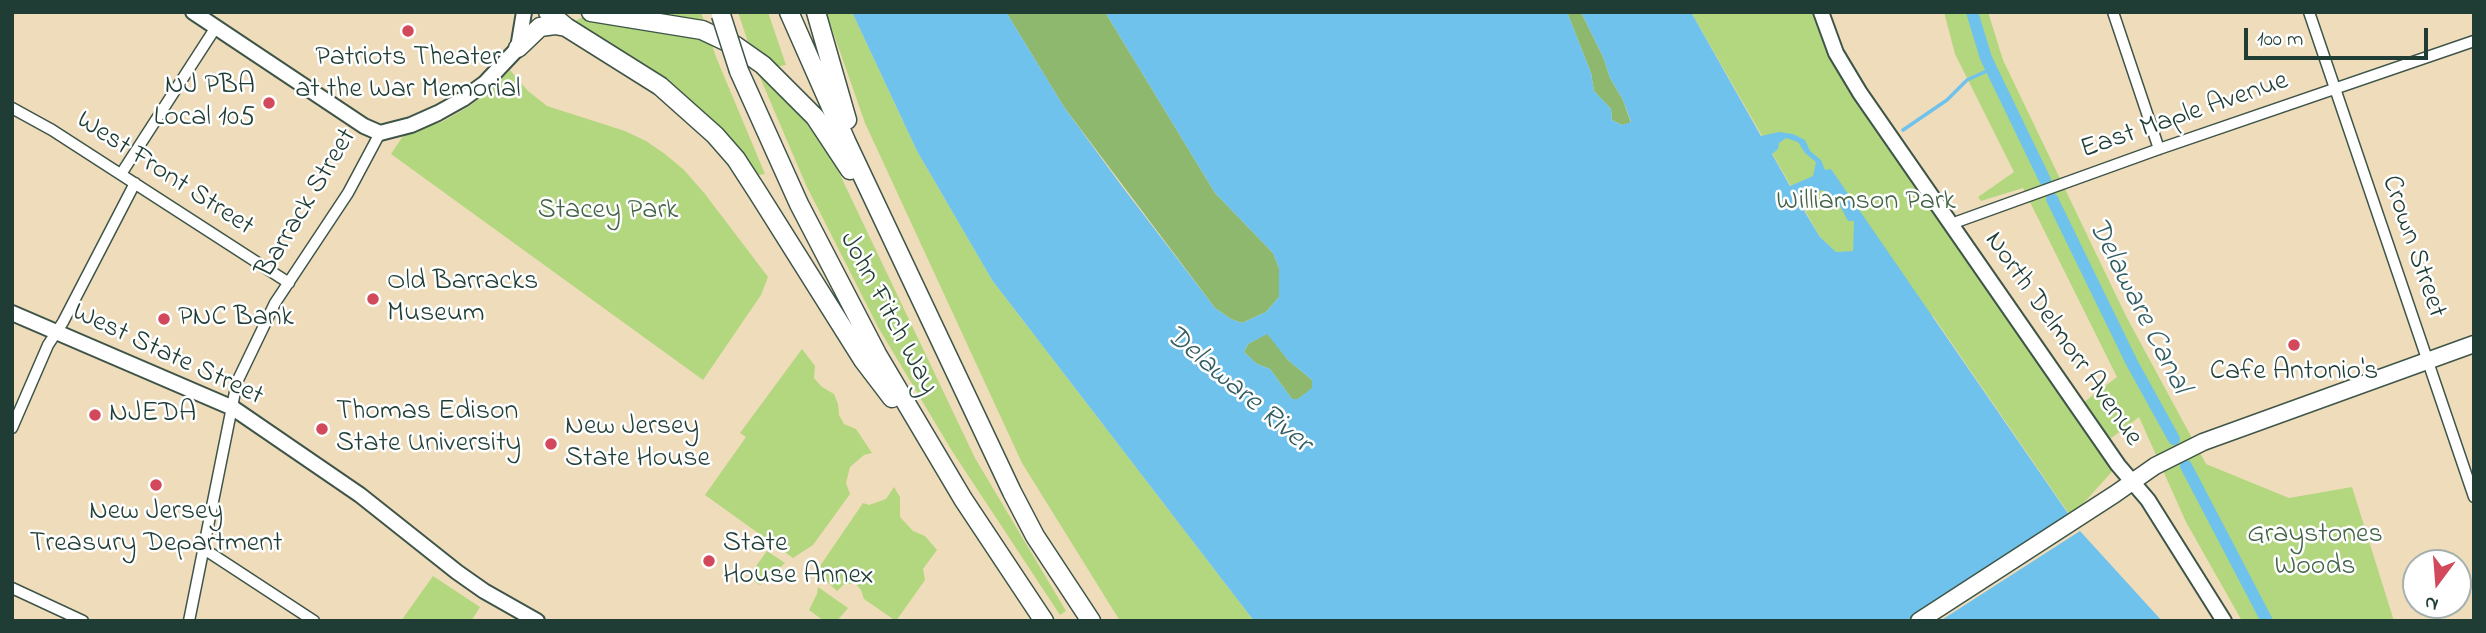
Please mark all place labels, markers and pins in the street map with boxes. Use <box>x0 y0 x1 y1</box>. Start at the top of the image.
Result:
marker: Patriots Theater at the War Memorial <box>400 23 416 39</box>
place label: Patriots Theater at the War Memorial <box>295 42 521 108</box>
place label: NJ PBA Local 105 <box>154 70 255 136</box>
marker: NJ PBA Local 105 <box>261 95 277 111</box>
place label: Old Barracks Museum <box>387 266 538 332</box>
marker: Old Barracks Museum <box>365 291 381 307</box>
place label: PNC Bank <box>178 302 294 336</box>
marker: PNC Bank <box>156 311 172 327</box>
marker: Cafe Antonio's <box>2286 337 2302 353</box>
place label: Cafe Antonio's <box>2210 356 2378 390</box>
place label: Thomas Edison State University <box>336 396 521 462</box>
place label: NJEDA <box>109 398 196 432</box>
marker: NJEDA <box>87 407 103 423</box>
place label: New Jersey State House <box>565 411 710 477</box>
marker: Thomas Edison State University <box>314 421 330 437</box>
marker: New Jersey State House <box>543 436 559 452</box>
marker: New Jersey Treasury Department <box>148 477 164 493</box>
place label: New Jersey Treasury Department <box>30 496 282 562</box>
place label: State House Annex <box>723 528 873 594</box>
marker: State House Annex <box>701 553 717 569</box>

